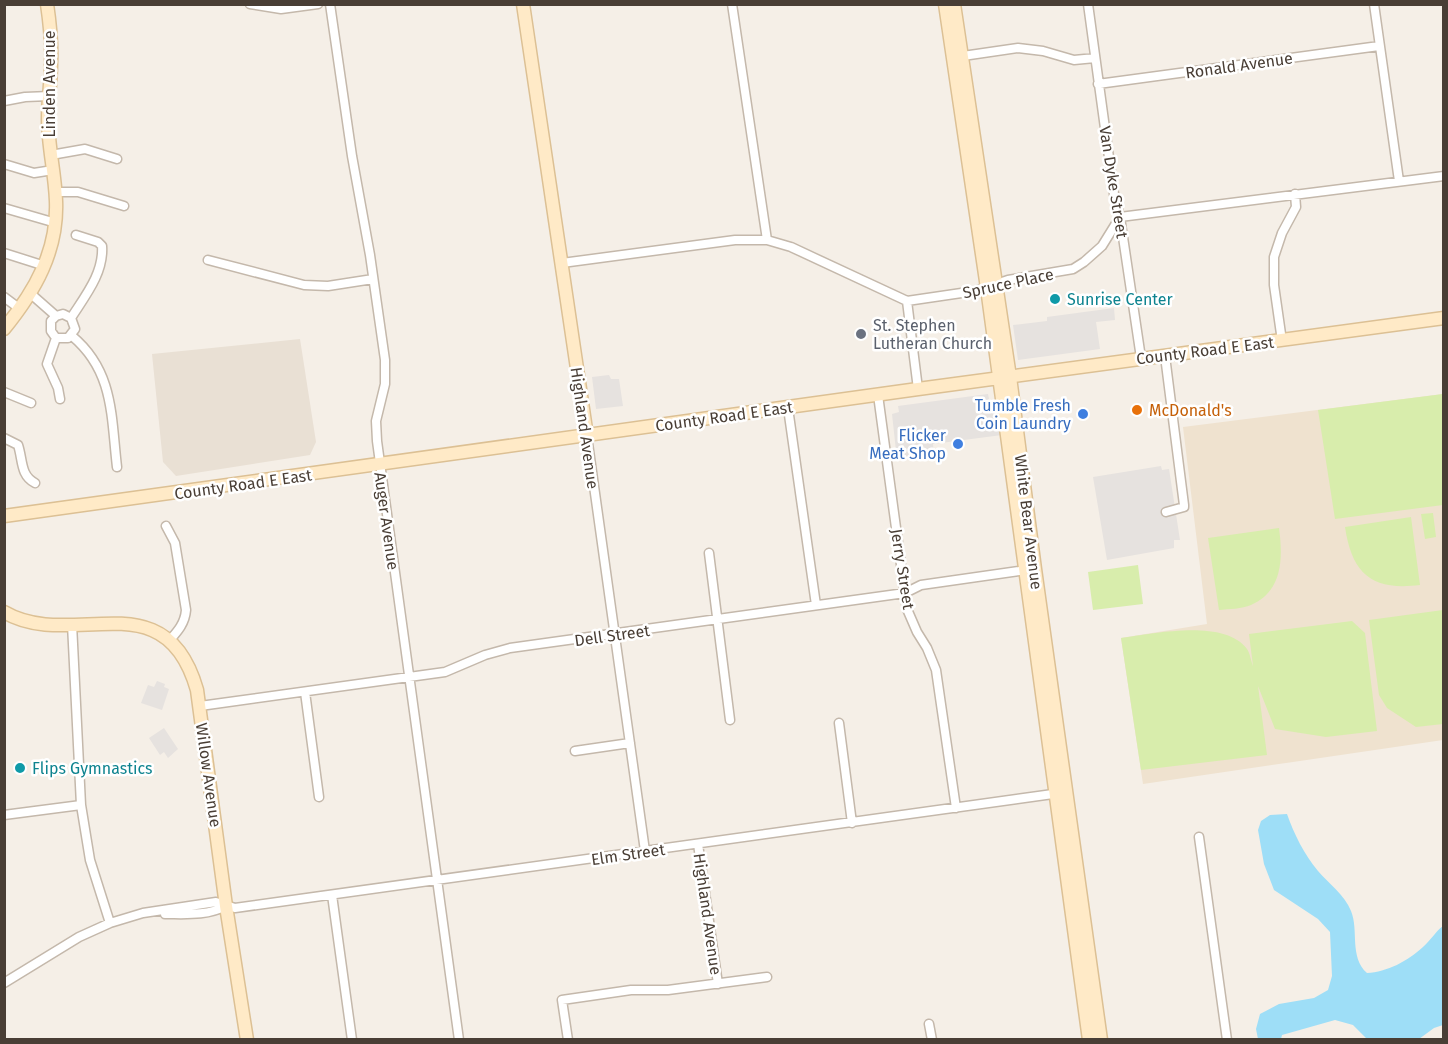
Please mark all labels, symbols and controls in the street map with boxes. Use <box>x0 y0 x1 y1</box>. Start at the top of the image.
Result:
street label: Linden Avenue <box>40 31 59 137</box>
street label: Ronald Avenue <box>1184 49 1294 82</box>
street label: Van Dyke Street <box>1095 125 1132 240</box>
street label: Spruce Place <box>961 265 1055 302</box>
place label: Sunrise Center <box>1067 290 1174 309</box>
marker: Sunrise Center <box>1048 292 1062 306</box>
place label: St. Stephen Lutheran Church <box>873 316 992 353</box>
marker: St. Stephen Lutheran Church <box>854 327 868 341</box>
street label: County Road E East <box>1135 333 1275 368</box>
street label: Highland Avenue <box>567 366 602 490</box>
place label: Tumble Fresh Coin Laundry <box>975 396 1071 433</box>
street label: County Road E East <box>654 397 794 436</box>
place label: McDonald's <box>1149 401 1232 420</box>
marker: McDonald's <box>1130 403 1144 417</box>
marker: Tumble Fresh Coin Laundry <box>1076 407 1090 421</box>
place label: Flicker Meat Shop <box>869 426 947 463</box>
marker: Flicker Meat Shop <box>951 437 965 451</box>
street label: White Bear Avenue <box>1011 453 1046 591</box>
street label: County Road E East <box>173 465 313 504</box>
street label: Auger Avenue <box>370 471 403 571</box>
street label: Jerry Street <box>887 527 918 611</box>
street label: Dell Street <box>573 621 651 650</box>
street label: Willow Avenue <box>192 722 225 828</box>
place label: Flips Gymnastics <box>32 759 153 778</box>
marker: Flips Gymnastics <box>13 761 27 775</box>
street label: Elm Street <box>590 840 666 869</box>
street label: Highland Avenue <box>690 852 725 976</box>

